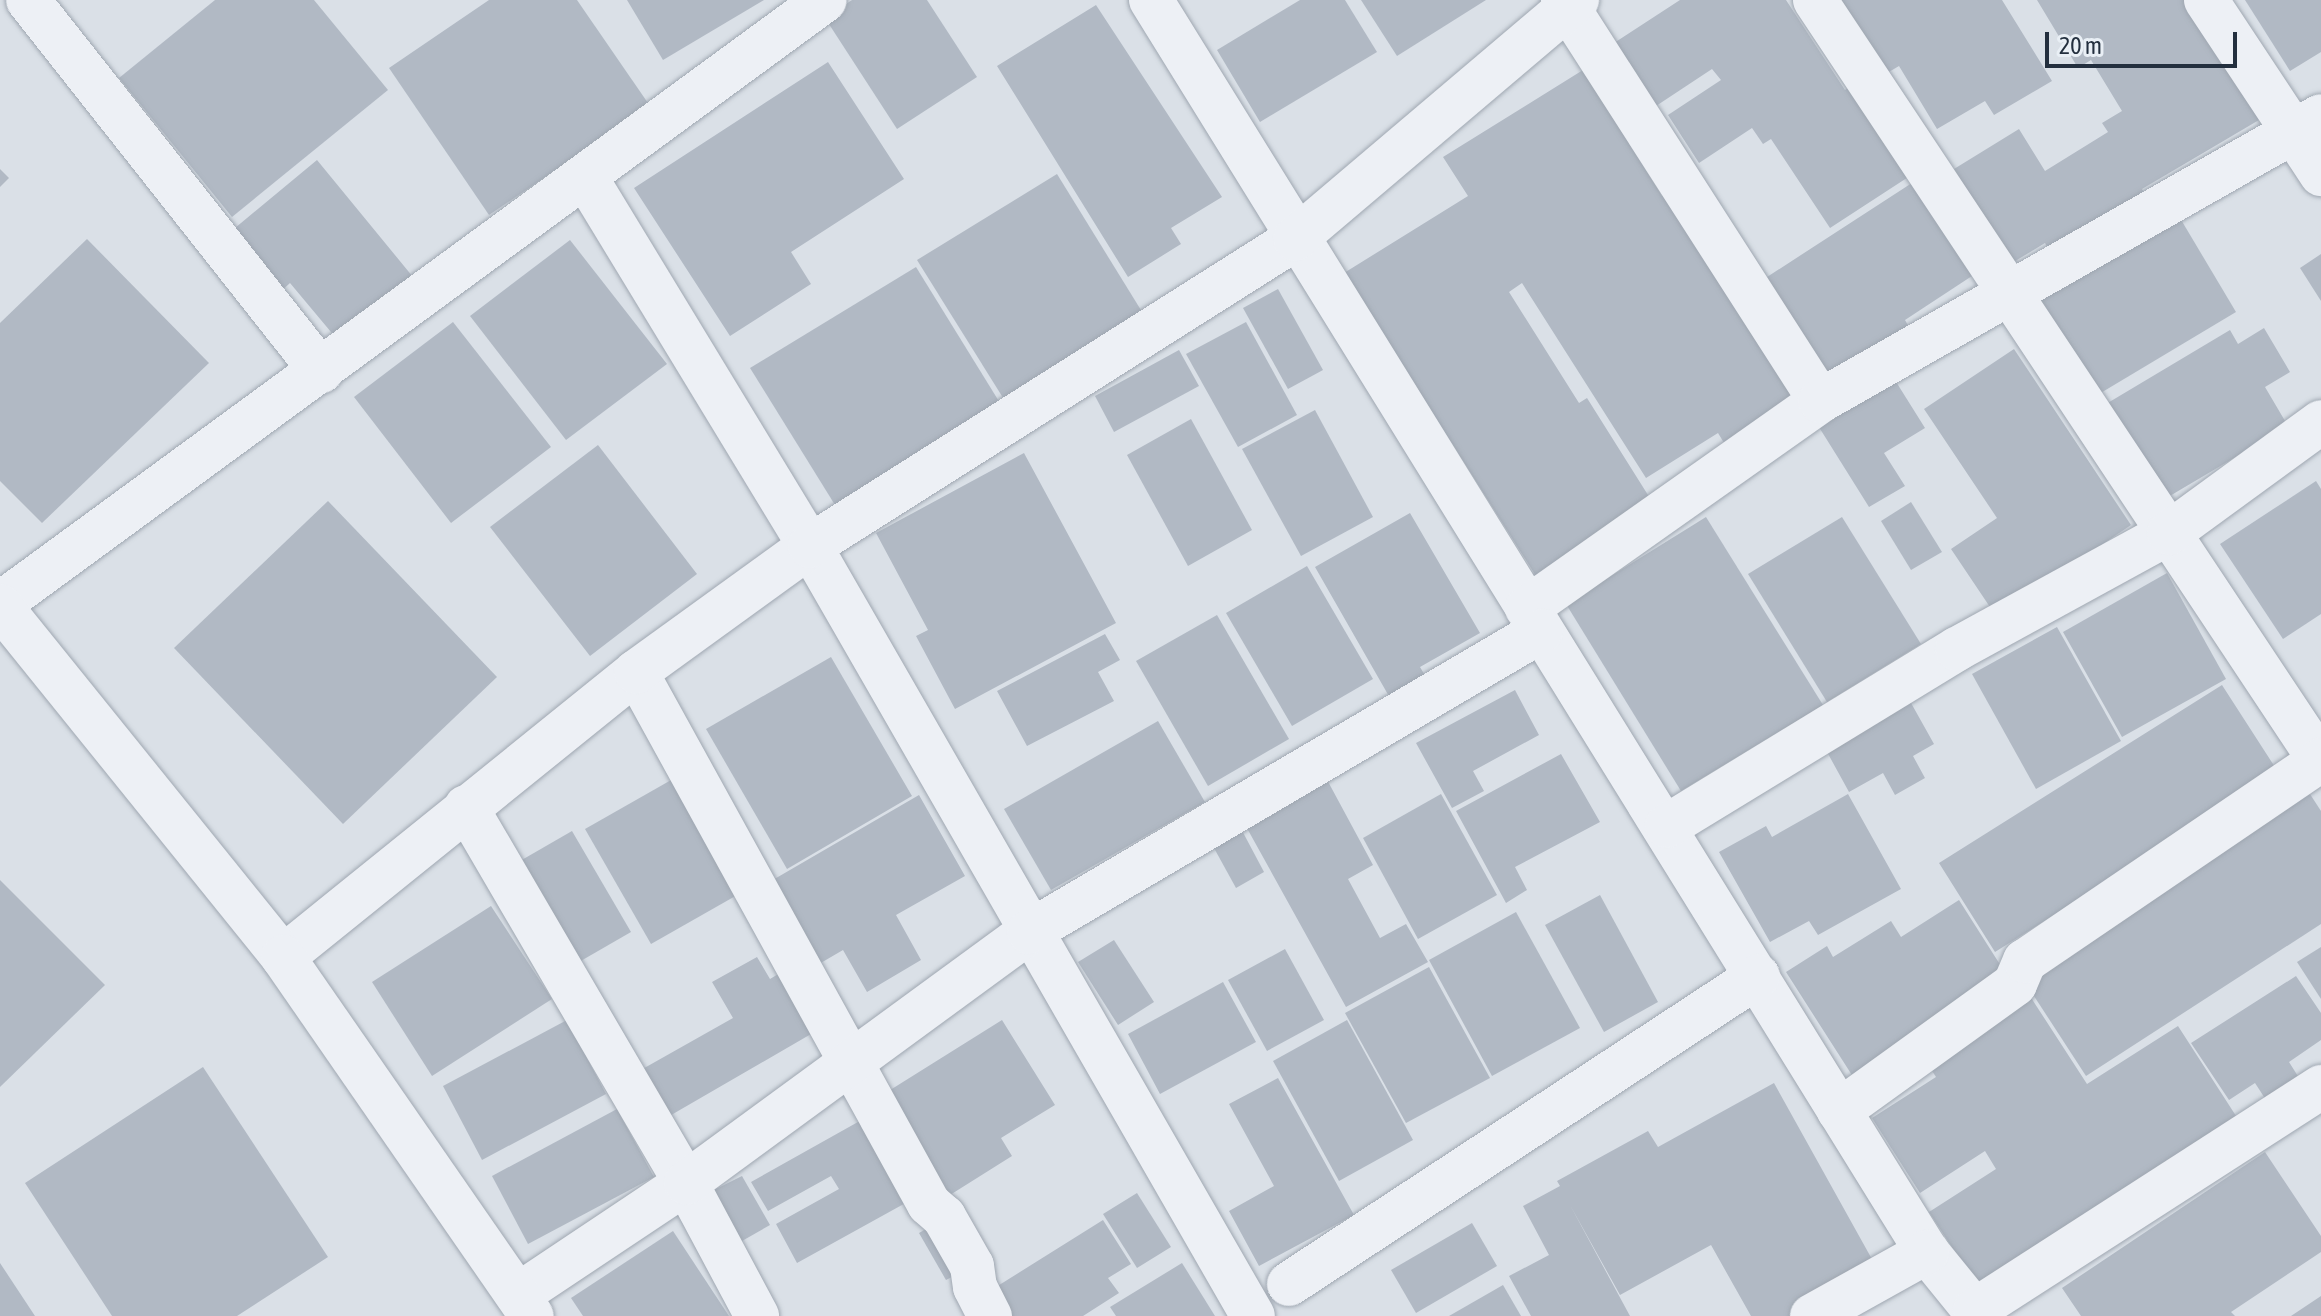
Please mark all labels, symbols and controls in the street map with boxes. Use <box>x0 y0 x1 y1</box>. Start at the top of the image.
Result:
scale bar <box>2049 16 2241 66</box>
text: 20 m <box>2059 32 2102 59</box>

